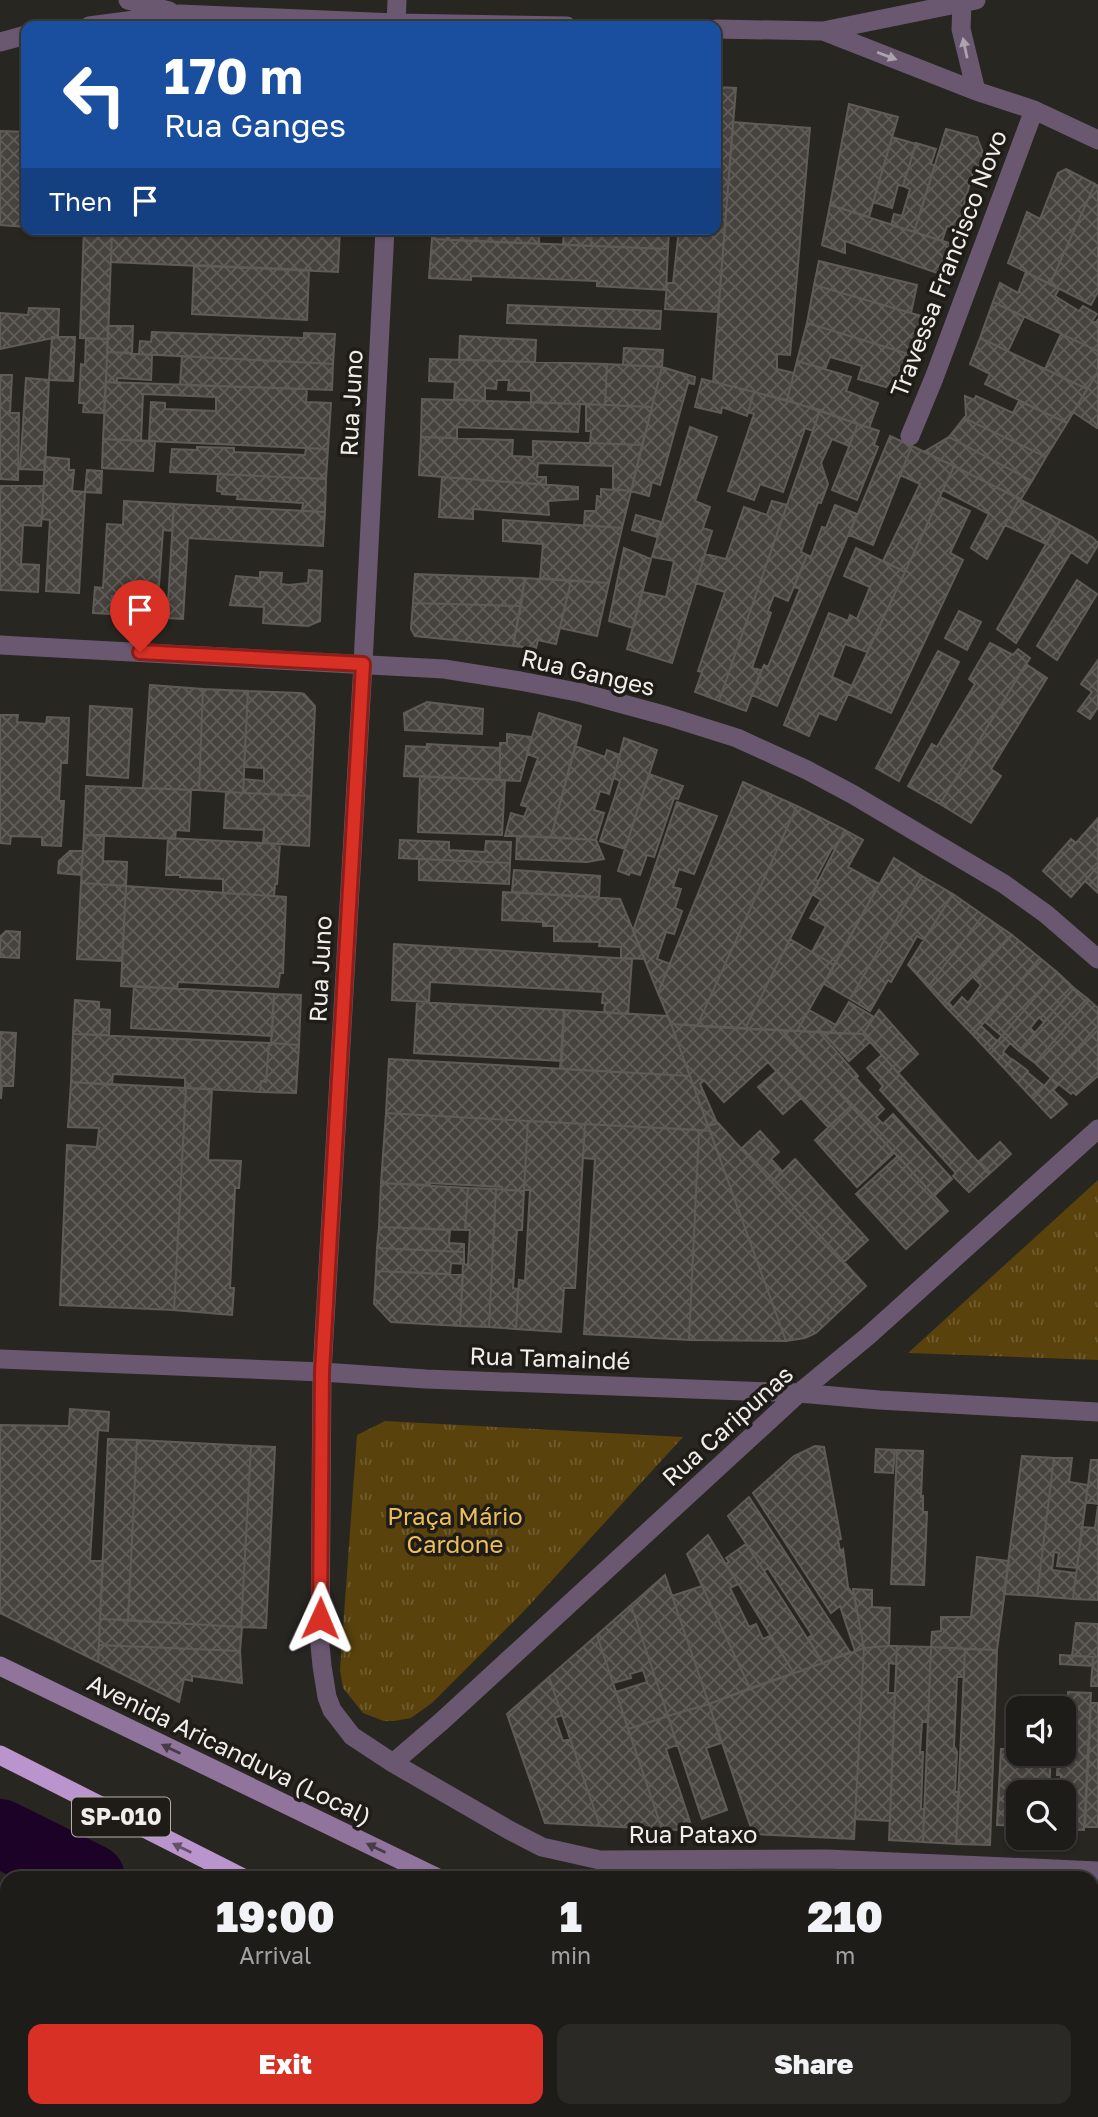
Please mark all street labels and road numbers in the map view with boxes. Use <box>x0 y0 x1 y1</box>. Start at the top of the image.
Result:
street label: Travessa Francisco Novo <box>883 126 1012 401</box>
street label: Rua Juno <box>333 349 368 457</box>
street label: Rua Ganges <box>519 642 658 701</box>
street label: Rua Juno <box>302 915 337 1023</box>
street label: Rua Tamaindé <box>469 1340 631 1375</box>
street label: Rua Caripunas <box>656 1359 798 1491</box>
street label: Avenida Aricanduva (Local) <box>83 1667 376 1830</box>
road number: SP-010 <box>72 1798 170 1836</box>
street label: Rua Pataxo <box>629 1819 758 1848</box>

